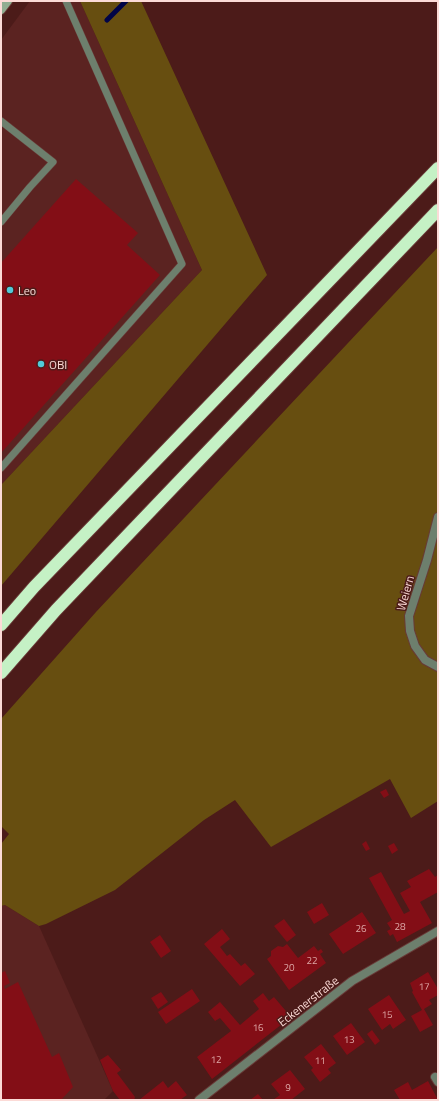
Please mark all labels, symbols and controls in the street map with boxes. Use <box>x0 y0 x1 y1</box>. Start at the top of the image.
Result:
place label: Leo <box>18 281 36 300</box>
marker: Leo <box>5 285 15 295</box>
place label: OBI <box>49 355 67 374</box>
marker: OBI <box>36 359 46 369</box>
street label: Weiern <box>391 573 419 613</box>
house number: 28 <box>394 919 406 934</box>
house number: 26 <box>355 921 367 936</box>
house number: 22 <box>306 953 318 968</box>
house number: 20 <box>283 960 295 975</box>
street label: Eckenerstraße <box>273 971 343 1031</box>
house number: 17 <box>418 979 430 994</box>
house number: 15 <box>381 1007 393 1022</box>
house number: 16 <box>252 1020 264 1035</box>
house number: 13 <box>343 1032 355 1047</box>
house number: 12 <box>210 1052 222 1067</box>
house number: 11 <box>314 1053 326 1068</box>
house number: 9 <box>285 1080 291 1095</box>

